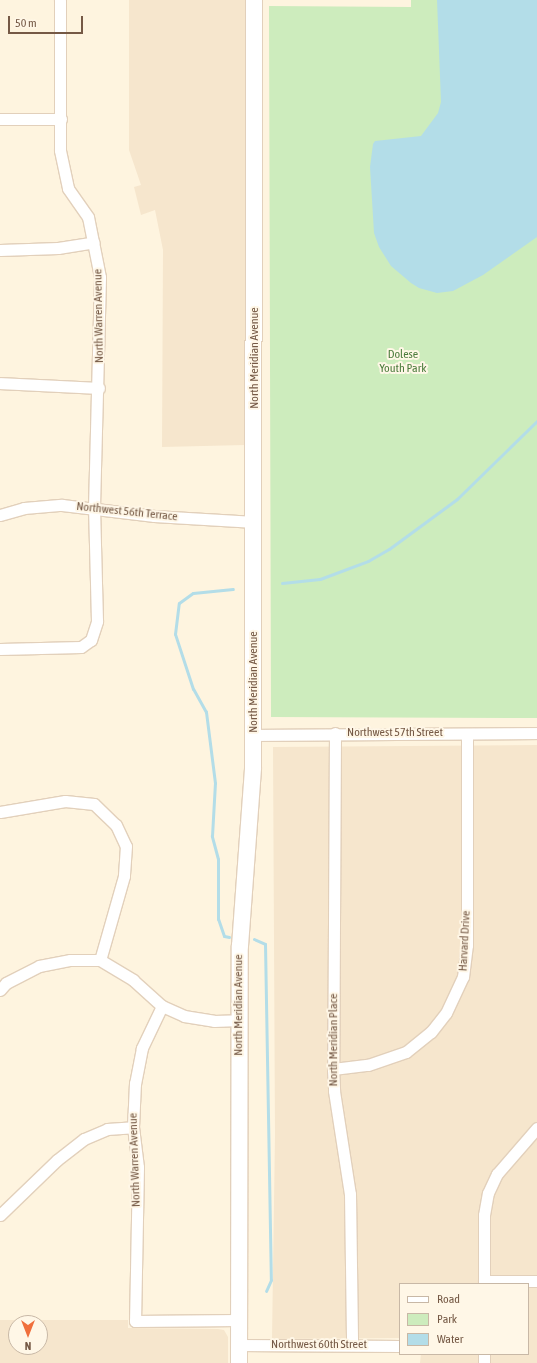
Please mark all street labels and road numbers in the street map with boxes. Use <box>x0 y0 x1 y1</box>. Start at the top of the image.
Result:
street label: North Warren Avenue <box>91 269 107 363</box>
street label: North Meridian Avenue <box>248 307 262 409</box>
street label: Northwest 56th Terrace <box>76 500 178 524</box>
street label: North Meridian Avenue <box>247 631 261 733</box>
street label: Northwest 57th Street <box>347 726 443 740</box>
street label: Harvard Drive <box>456 910 474 972</box>
street label: North Meridian Avenue <box>232 954 246 1056</box>
street label: North Meridian Place <box>327 994 341 1086</box>
street label: North Warren Avenue <box>126 1113 144 1207</box>
street label: Northwest 60th Street <box>271 1338 367 1352</box>

